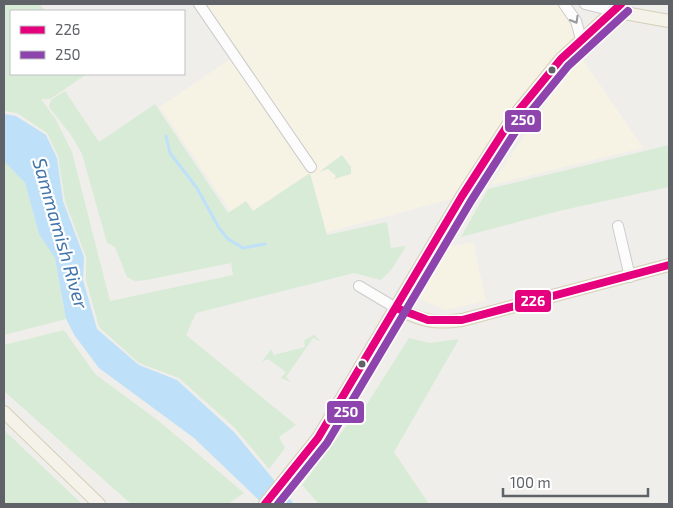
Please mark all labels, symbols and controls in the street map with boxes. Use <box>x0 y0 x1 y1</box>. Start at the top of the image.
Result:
legend <box>10 10 185 75</box>
one-way arrow <box>568 15 578 24</box>
text: 226 <box>55 20 80 38</box>
text: 250 <box>55 45 81 63</box>
unlabelled marker <box>547 65 557 75</box>
line badge: 250 <box>504 109 542 133</box>
text: 250 <box>511 111 536 128</box>
water label: Sammamish River <box>28 155 94 312</box>
line badge: 226 <box>514 289 552 313</box>
text: 226 <box>521 292 545 309</box>
unlabelled marker <box>357 359 367 369</box>
line badge: 250 <box>326 400 365 424</box>
text: 250 <box>334 403 359 420</box>
scale bar <box>503 466 648 498</box>
text: 100 m <box>510 473 551 491</box>

